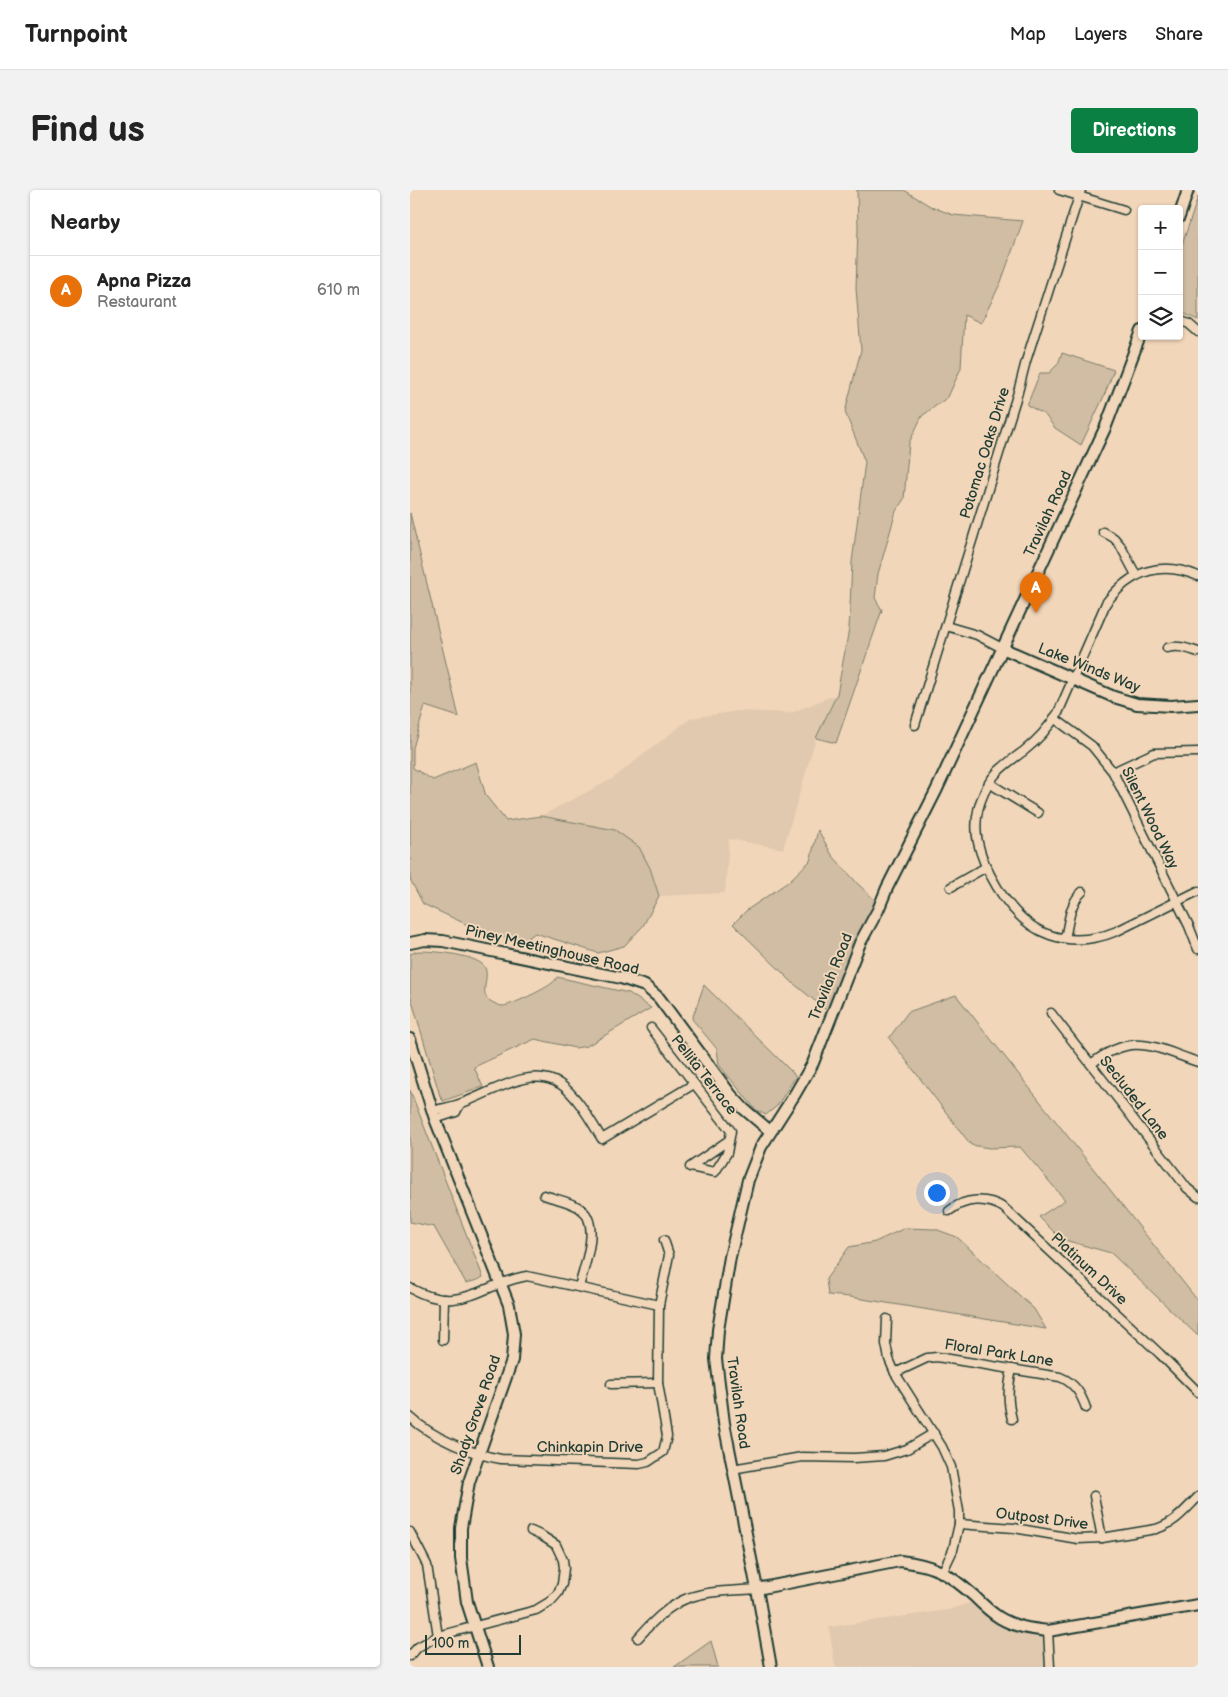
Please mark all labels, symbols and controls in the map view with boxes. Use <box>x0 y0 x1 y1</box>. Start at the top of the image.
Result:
text: Turnpoint <box>25 20 128 49</box>
text: Map <box>1010 24 1046 45</box>
text: Layers <box>1074 24 1127 45</box>
text: Share <box>1155 24 1203 45</box>
button: Directions <box>1071 108 1198 153</box>
text: Find us <box>30 109 145 152</box>
map controls <box>1138 205 1183 340</box>
button: + <box>1138 205 1183 250</box>
text: Nearby <box>50 210 120 235</box>
button: − <box>1138 250 1183 295</box>
text: Apna Pizza <box>97 270 192 293</box>
text: A <box>61 281 71 300</box>
text: 610 m <box>317 281 360 300</box>
text: Restaurant <box>97 293 177 312</box>
button: layers <box>1138 295 1183 340</box>
street label: Potomac Oaks Drive <box>956 385 1014 521</box>
street label: Travilah Road <box>1020 468 1076 560</box>
pin: A <box>1020 572 1052 613</box>
street label: Lake Winds Way <box>1035 639 1143 697</box>
street label: Silent Wood Way <box>1117 764 1183 872</box>
street label: Piney Meetinghouse Road <box>463 921 641 979</box>
street label: Travilah Road <box>805 930 857 1024</box>
street label: Pellita Terrace <box>667 1031 741 1119</box>
street label: Secluded Lane <box>1095 1052 1173 1144</box>
your location <box>924 1180 950 1206</box>
street label: Platinum Drive <box>1047 1229 1131 1309</box>
street label: Floral Park Lane <box>943 1335 1055 1371</box>
street label: Shady Grove Road <box>447 1353 505 1477</box>
street label: Travilah Road <box>722 1356 754 1450</box>
street label: Chinkapin Drive <box>537 1438 643 1457</box>
street label: Outpost Drive <box>995 1504 1089 1534</box>
scale bar <box>425 1632 521 1655</box>
text: 100 m <box>432 1635 469 1652</box>

